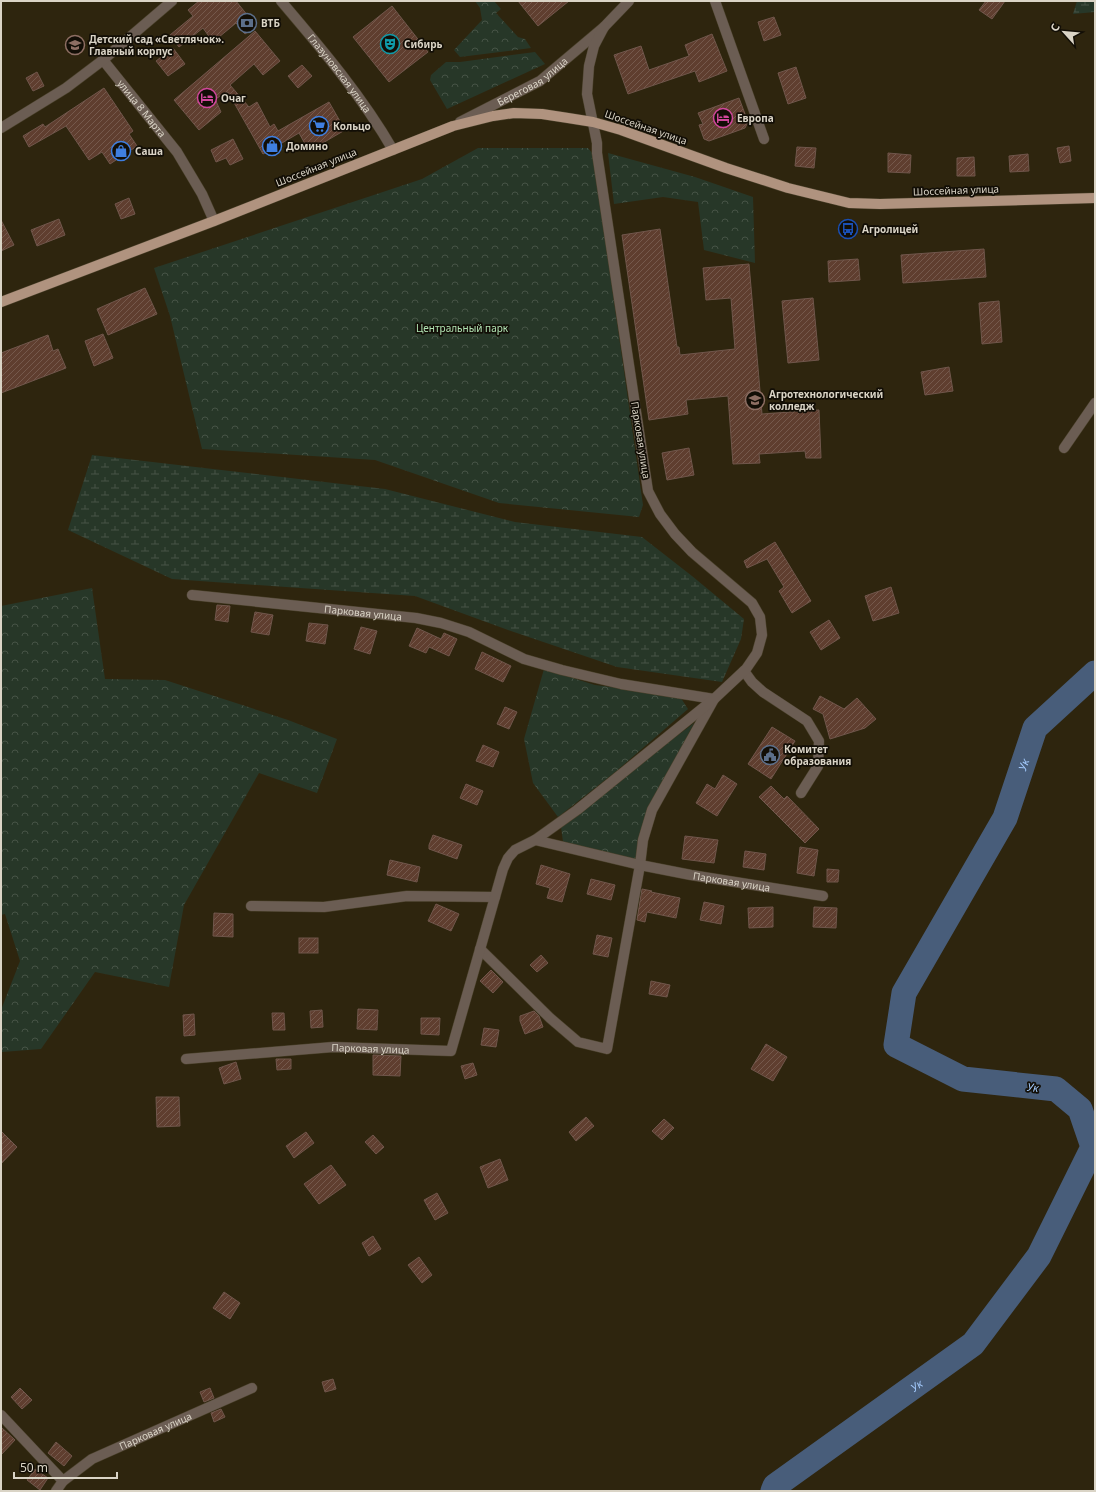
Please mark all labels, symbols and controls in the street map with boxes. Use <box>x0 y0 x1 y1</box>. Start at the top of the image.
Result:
bank icon: ВТБ <box>236 12 258 34</box>
north arrow <box>1044 12 1084 52</box>
place label: ВТБ <box>261 16 280 30</box>
text: С <box>1046 21 1063 34</box>
street label: Глазуновская улица <box>305 31 374 115</box>
place label: Детский сад «Светлячок». Главный корпус <box>89 32 224 58</box>
theatre icon: Сибирь <box>379 33 401 55</box>
school or university icon: Детский сад «Светлячок». Главный корпус <box>64 34 86 56</box>
place label: Сибирь <box>404 37 443 51</box>
street label: Береговая улица <box>494 54 570 109</box>
street label: улица 8 Марта <box>114 77 169 140</box>
hotel icon: Очаг <box>196 87 218 109</box>
place label: Очаг <box>221 91 246 105</box>
street label: Шоссейная улица <box>603 106 689 148</box>
hotel icon: Европа <box>712 107 734 129</box>
place label: Европа <box>737 111 774 125</box>
supermarket icon: Кольцо <box>308 115 330 137</box>
place label: Кольцо <box>333 119 371 133</box>
shop icon: Домино <box>261 135 283 157</box>
place label: Домино <box>286 139 328 153</box>
shop icon: Саша <box>110 140 132 162</box>
place label: Саша <box>135 144 163 158</box>
street label: Шоссейная улица <box>273 144 359 190</box>
street label: Шоссейная улица <box>913 182 999 198</box>
bus stop icon: Агролицей <box>837 218 859 240</box>
place label: Агролицей <box>862 222 918 236</box>
park label: Центральный парк <box>416 321 509 335</box>
place label: Агротехнологический колледж <box>769 387 883 413</box>
school or university icon: Агротехнологический колледж <box>744 389 766 411</box>
street label: Парковая улица <box>628 400 654 480</box>
street label: Парковая улица <box>324 602 403 624</box>
place label: Комитет образования <box>784 742 851 768</box>
public building icon: Комитет образования <box>759 744 781 766</box>
water label: Ук <box>1014 756 1032 772</box>
street label: Парковая улица <box>692 868 771 895</box>
street label: Парковая улица <box>331 1040 410 1057</box>
water label: Ук <box>1026 1079 1040 1095</box>
water label: Ук <box>907 1375 926 1394</box>
street label: Парковая улица <box>117 1409 194 1453</box>
scale bar <box>14 1454 117 1480</box>
text: 50 m <box>20 1459 48 1476</box>

